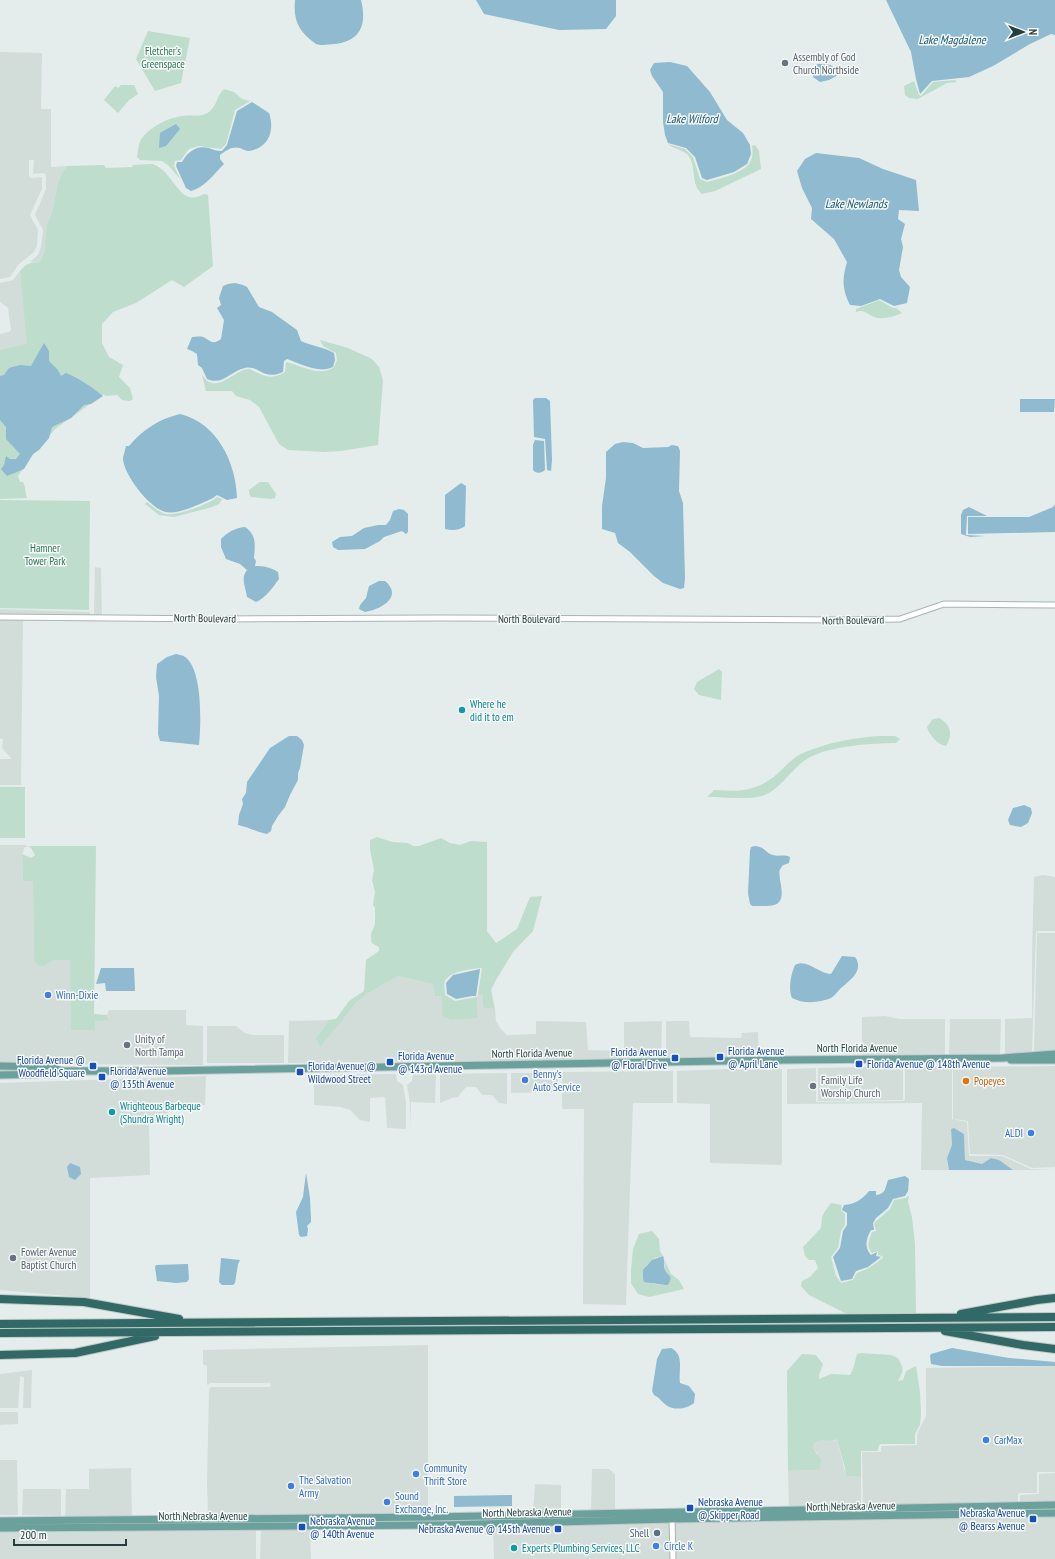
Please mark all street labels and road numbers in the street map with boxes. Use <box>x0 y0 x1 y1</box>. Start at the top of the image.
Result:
street label: North Boulevard <box>174 610 236 626</box>
street label: North Boulevard <box>498 612 560 626</box>
street label: North Boulevard <box>822 612 884 628</box>
street label: North Florida Avenue <box>817 1041 898 1055</box>
street label: North Florida Avenue <box>492 1045 573 1061</box>
street label: North Nebraska Avenue <box>806 1498 896 1514</box>
street label: North Nebraska Avenue <box>482 1504 572 1520</box>
street label: North Nebraska Avenue <box>158 1509 248 1523</box>

